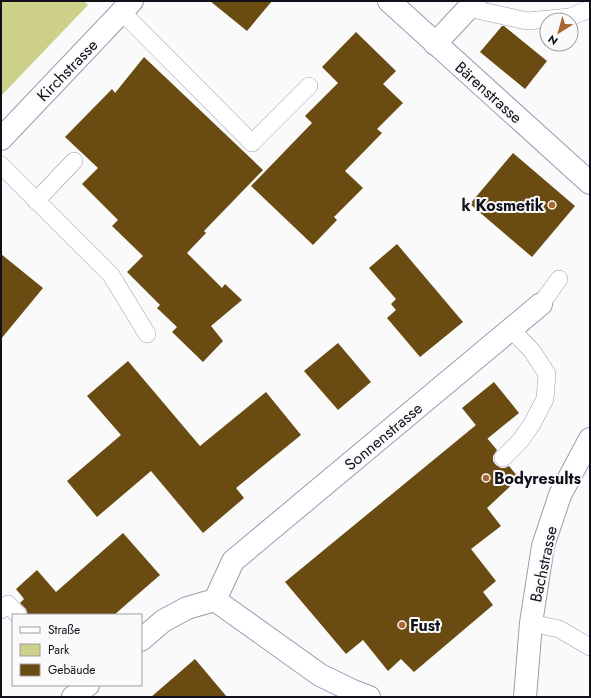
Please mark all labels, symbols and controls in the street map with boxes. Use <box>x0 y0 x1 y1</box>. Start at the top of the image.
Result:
north arrow <box>539 12 579 52</box>
text: N <box>545 31 561 49</box>
street label: Kirchstrasse <box>32 34 103 107</box>
street label: Bärenstrasse <box>450 56 527 129</box>
place label: k Kosmetik <box>462 194 545 217</box>
marker: k Kosmetik <box>547 200 557 210</box>
street label: Sonnenstrasse <box>339 397 427 476</box>
place label: Bodyresults <box>494 467 581 490</box>
marker: Bodyresults <box>481 473 491 483</box>
street label: Bachstrasse <box>524 524 563 604</box>
legend <box>12 614 142 686</box>
place label: Fust <box>410 614 441 637</box>
marker: Fust <box>397 620 407 630</box>
text: Straße <box>48 621 80 639</box>
text: Park <box>48 641 70 659</box>
text: Gebäude <box>48 661 95 679</box>

